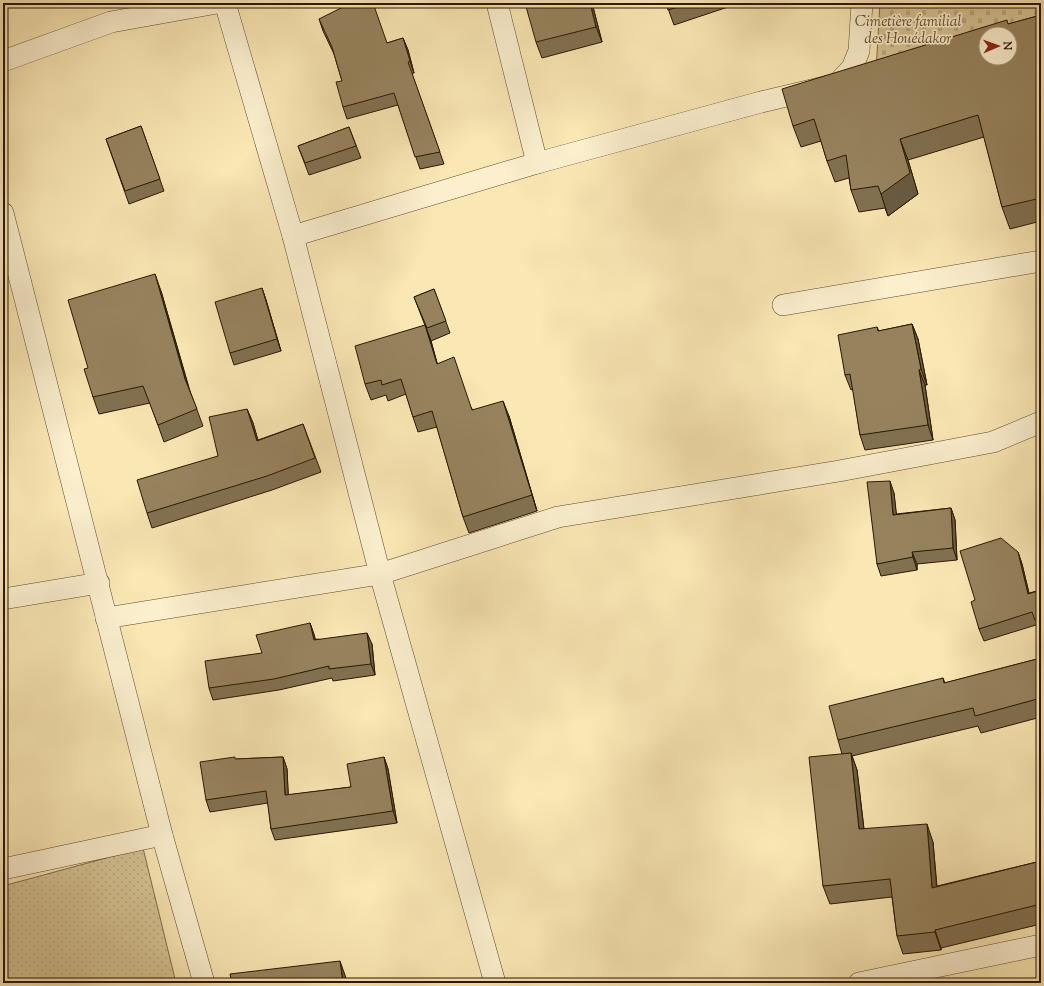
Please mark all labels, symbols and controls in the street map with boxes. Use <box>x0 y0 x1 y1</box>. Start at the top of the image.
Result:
park label: Cimetière familial des Houédakor <box>855 12 961 50</box>
north arrow <box>978 26 1018 66</box>
text: N <box>999 40 1015 51</box>

